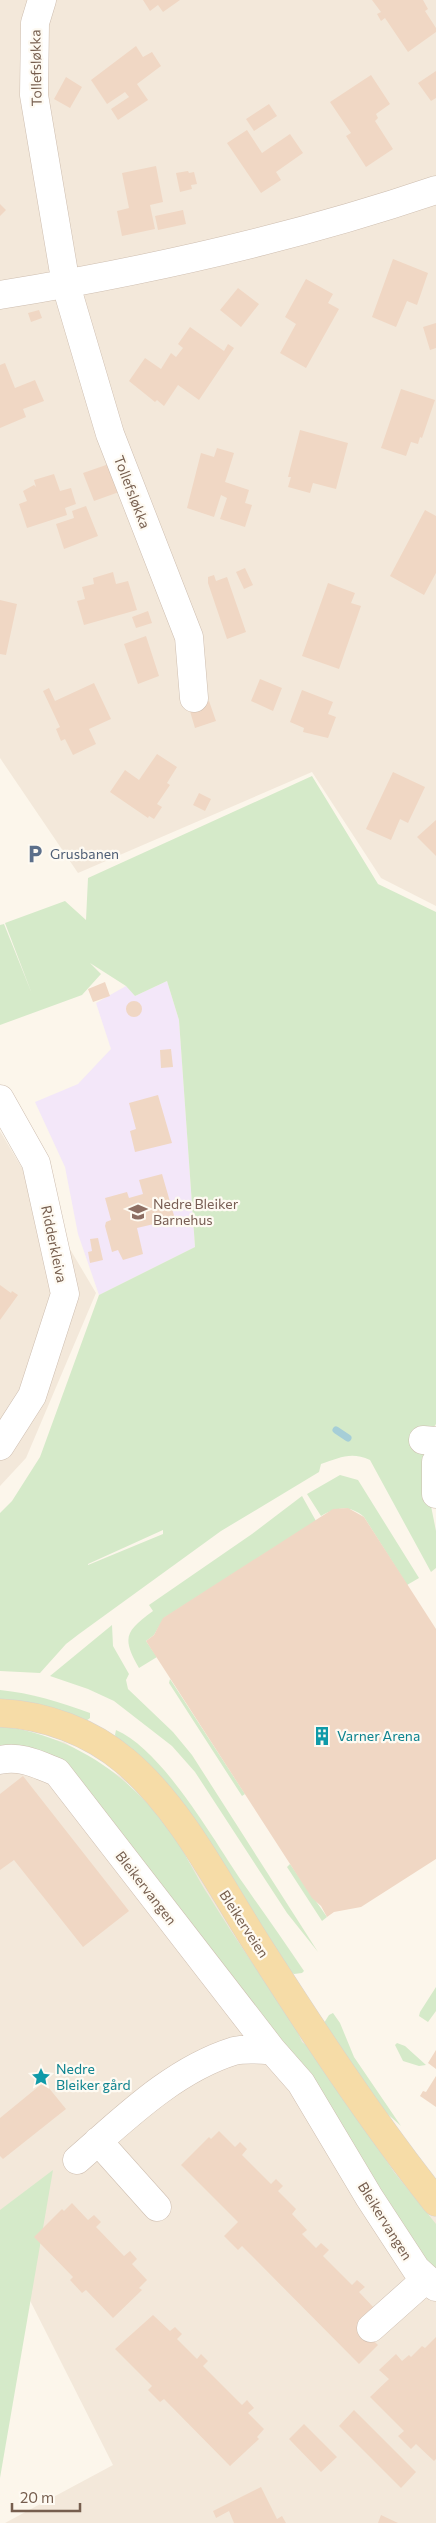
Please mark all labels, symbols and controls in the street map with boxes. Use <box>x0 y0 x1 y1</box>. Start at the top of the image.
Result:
street label: Tollefsløkka <box>26 29 45 107</box>
street label: Tollefsløkka <box>111 453 154 531</box>
parking icon: Grusbanen <box>24 843 46 865</box>
place label: Grusbanen <box>50 845 119 862</box>
place label: Nedre Bleiker Barnehus <box>153 1195 239 1228</box>
school or university icon: Nedre Bleiker Barnehus <box>127 1201 149 1223</box>
street label: Ridderkleiva <box>38 1204 71 1284</box>
building icon: Varner Arena <box>311 1725 333 1747</box>
place label: Varner Arena <box>337 1727 420 1744</box>
street label: Bleikervangen <box>112 1847 181 1928</box>
street label: Bleikerveien <box>216 1887 273 1961</box>
place label: Nedre Bleiker gård <box>56 2060 131 2093</box>
place icon: Nedre Bleiker gård <box>30 2066 52 2088</box>
street label: Bleikervangen <box>355 2178 416 2263</box>
scale bar <box>12 2480 80 2512</box>
text: 20 m <box>20 2488 54 2506</box>

